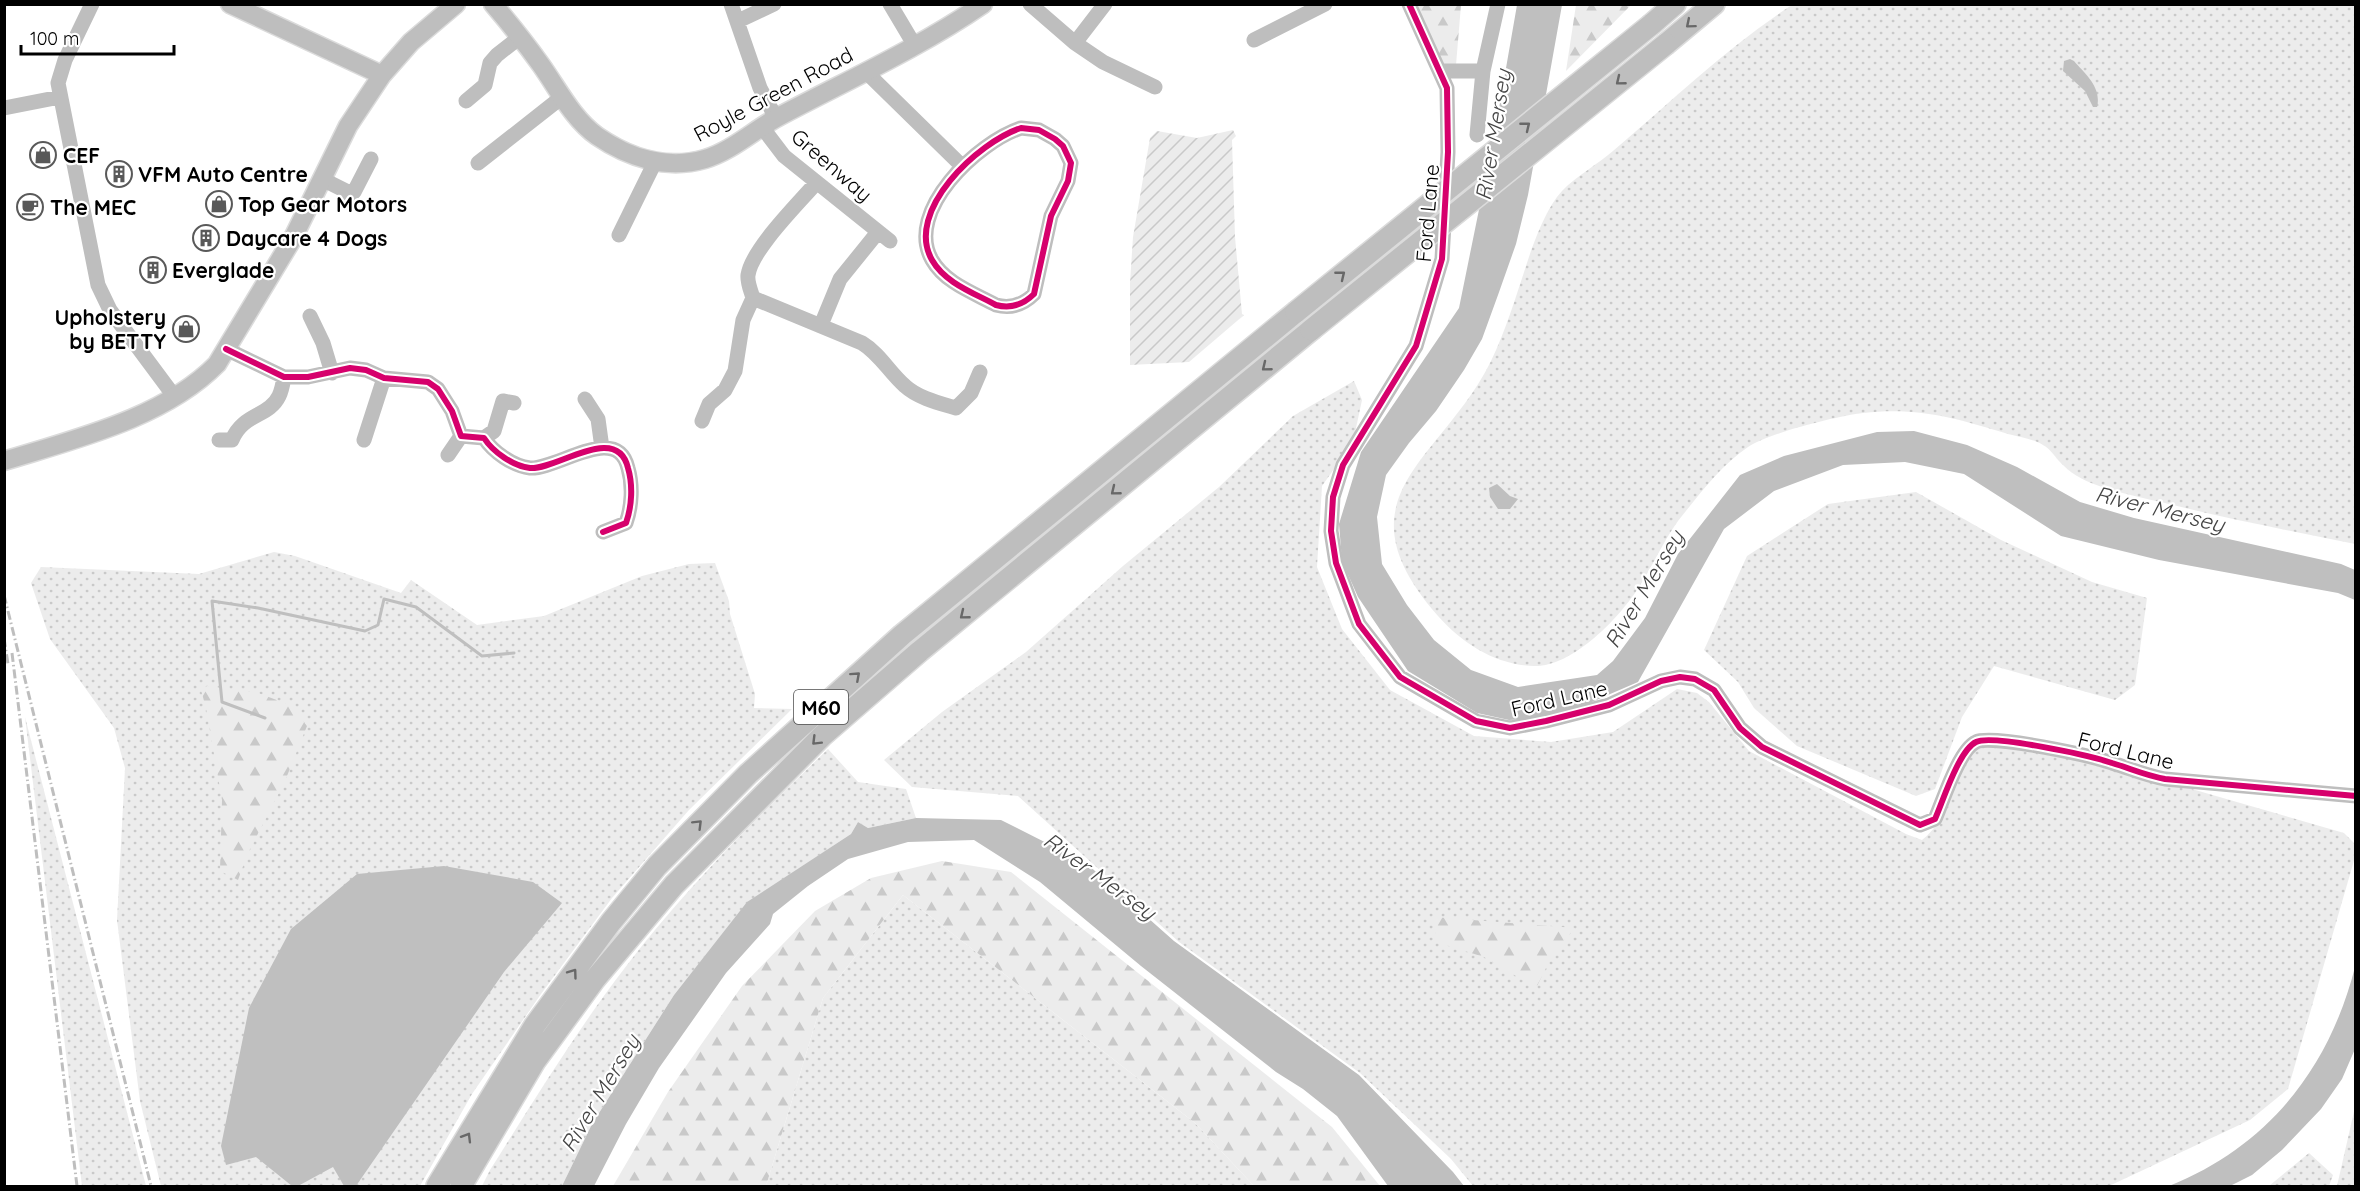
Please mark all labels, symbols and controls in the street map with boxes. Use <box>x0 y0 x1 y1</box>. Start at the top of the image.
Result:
one-way arrow <box>1686 17 1697 28</box>
scale bar <box>21 18 174 56</box>
text: 100 m <box>30 27 79 50</box>
street label: Royle Green Road <box>689 41 857 147</box>
water label: River Mersey <box>1469 66 1517 202</box>
one-way arrow <box>1616 74 1627 85</box>
street label: Greenway <box>786 123 878 207</box>
one-way arrow <box>1519 123 1530 134</box>
shop icon: CEF <box>28 140 58 170</box>
place label: CEF <box>63 142 100 168</box>
building icon: VFM Auto Centre <box>104 159 134 189</box>
place label: VFM Auto Centre <box>138 161 308 187</box>
street label: Ford Lane <box>1410 163 1444 263</box>
shop icon: Top Gear Motors <box>204 189 234 219</box>
place label: Top Gear Motors <box>238 191 407 217</box>
cafe icon: The MEC <box>15 192 45 222</box>
place label: The MEC <box>50 194 136 220</box>
building icon: Daycare 4 Dogs <box>191 223 221 253</box>
place label: Daycare 4 Dogs <box>226 225 387 251</box>
building icon: Everglade <box>138 255 168 285</box>
place label: Everglade <box>172 257 274 283</box>
one-way arrow <box>1334 272 1345 283</box>
place label: Upholstery by BETTY <box>54 304 166 354</box>
shop icon: Upholstery by BETTY <box>171 314 201 344</box>
one-way arrow <box>1262 360 1273 371</box>
water label: River Mersey <box>2093 479 2229 539</box>
one-way arrow <box>1111 484 1122 495</box>
water label: River Mersey <box>1598 524 1691 653</box>
one-way arrow <box>960 607 971 618</box>
one-way arrow <box>849 672 859 683</box>
street label: Ford Lane <box>1508 674 1610 722</box>
road number: M60 <box>794 690 848 724</box>
street label: Ford Lane <box>2075 726 2177 774</box>
one-way arrow <box>813 734 824 745</box>
one-way arrow <box>691 820 702 831</box>
water label: River Mersey <box>1038 826 1163 927</box>
one-way arrow <box>566 969 577 980</box>
water label: River Mersey <box>554 1028 647 1157</box>
one-way arrow <box>460 1133 472 1143</box>

